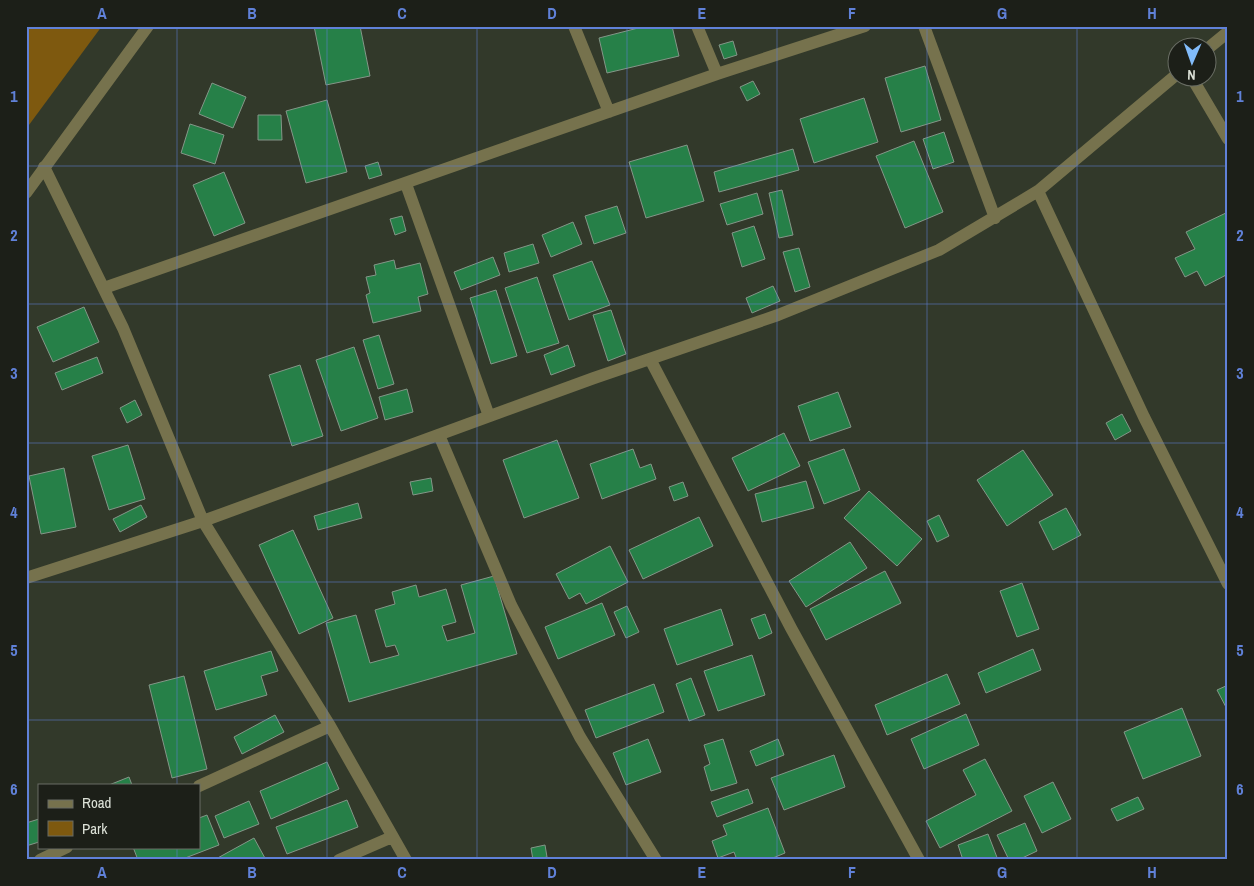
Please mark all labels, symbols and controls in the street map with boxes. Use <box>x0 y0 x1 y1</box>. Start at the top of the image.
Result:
text: A <box>97 2 107 24</box>
text: B <box>247 2 257 24</box>
text: C <box>397 2 407 24</box>
text: D <box>547 2 557 24</box>
text: E <box>698 2 707 24</box>
text: F <box>848 2 856 24</box>
text: G <box>997 2 1007 24</box>
text: H <box>1147 2 1157 24</box>
north arrow <box>1166 38 1216 88</box>
text: N <box>1187 66 1196 84</box>
text: 1 <box>10 85 18 107</box>
text: 1 <box>1236 85 1244 107</box>
text: 2 <box>10 224 18 246</box>
text: 2 <box>1236 224 1244 246</box>
text: 3 <box>10 362 18 384</box>
text: 3 <box>1236 362 1244 384</box>
text: 4 <box>10 501 18 523</box>
text: 4 <box>1236 501 1244 523</box>
text: 5 <box>10 639 18 661</box>
text: 5 <box>1236 639 1244 661</box>
text: 6 <box>10 778 18 800</box>
text: 6 <box>1236 778 1244 800</box>
legend <box>38 784 200 848</box>
text: Road <box>82 792 111 813</box>
text: Park <box>82 818 108 839</box>
text: A <box>97 861 107 883</box>
text: B <box>247 861 257 883</box>
text: C <box>397 861 407 883</box>
text: D <box>547 861 557 883</box>
text: E <box>698 861 707 883</box>
text: F <box>848 861 856 883</box>
text: G <box>997 861 1007 883</box>
text: H <box>1147 861 1157 883</box>

